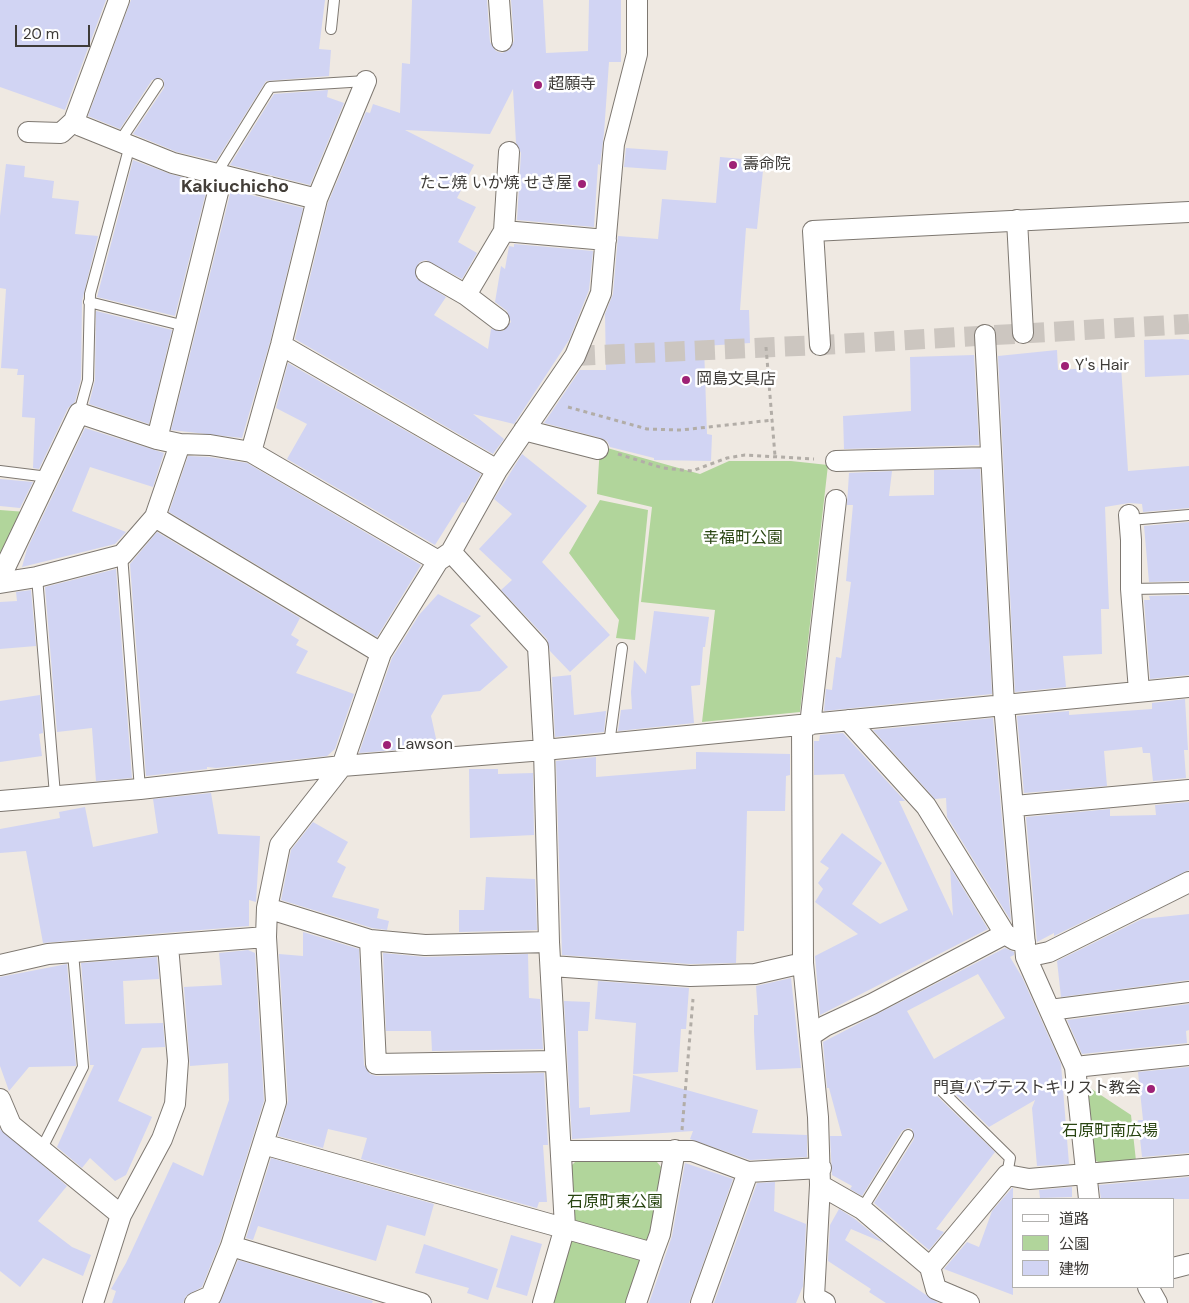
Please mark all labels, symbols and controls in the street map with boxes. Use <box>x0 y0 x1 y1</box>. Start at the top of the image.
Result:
scale bar <box>18 15 92 47</box>
text: 20 m <box>23 24 59 44</box>
place label: 超願寺 <box>548 75 596 95</box>
marker: 超願寺 <box>532 79 544 91</box>
place label: 壽命院 <box>743 155 791 175</box>
marker: 壽命院 <box>727 159 739 171</box>
place label: たこ焼 いか焼 せき屋 <box>419 174 572 194</box>
district label: Kakiuchicho <box>181 176 289 198</box>
marker: たこ焼 いか焼 せき屋 <box>576 178 588 190</box>
place label: Y's Hair <box>1075 356 1129 376</box>
marker: Y's Hair <box>1059 360 1071 372</box>
place label: 岡島文具店 <box>696 370 776 390</box>
marker: 岡島文具店 <box>680 374 692 386</box>
park label: 幸福町公園 <box>703 529 783 549</box>
place label: Lawson <box>397 735 453 755</box>
marker: Lawson <box>381 739 393 751</box>
place label: 門真バプテストキリスト教会 <box>933 1079 1141 1099</box>
marker: 門真バプテストキリスト教会 <box>1145 1083 1157 1095</box>
park label: 石原町南広場 <box>1062 1122 1158 1142</box>
park label: 石原町東公園 <box>567 1193 663 1213</box>
legend <box>1012 1198 1174 1288</box>
text: 道路 <box>1059 1209 1089 1229</box>
text: 公園 <box>1059 1234 1089 1254</box>
text: 建物 <box>1059 1259 1089 1279</box>

